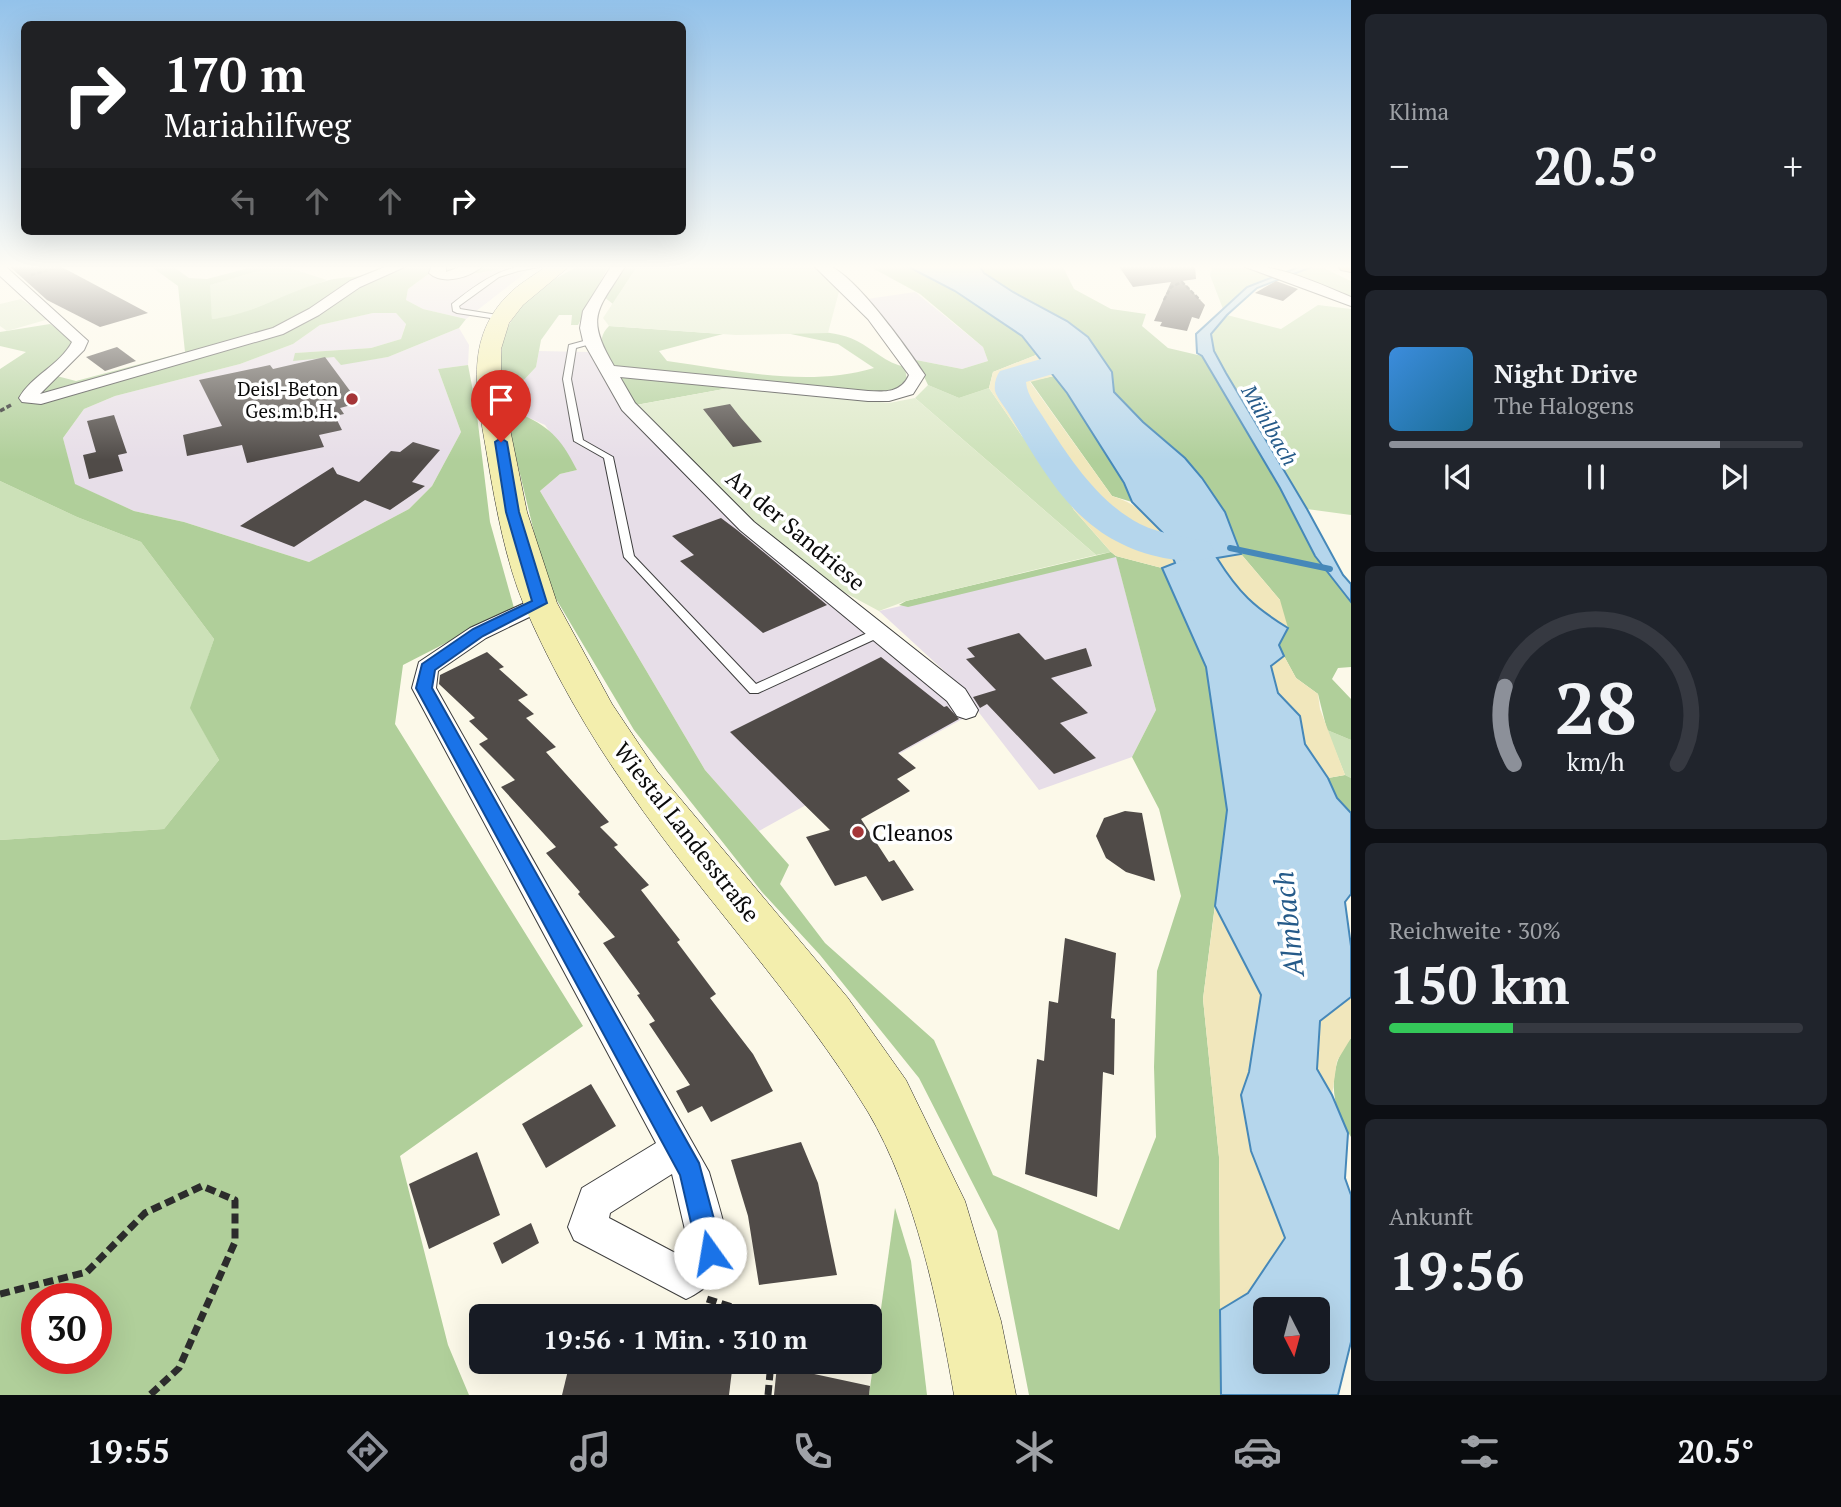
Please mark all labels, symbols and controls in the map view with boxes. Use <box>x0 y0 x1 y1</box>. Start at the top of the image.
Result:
text: 170 m <box>164 41 306 106</box>
icon: right <box>49 49 140 140</box>
text: Klima <box>1389 96 1449 127</box>
text: Mariahilfweg <box>164 104 351 146</box>
text: 20.5° <box>1533 131 1659 200</box>
text: − <box>1389 141 1409 191</box>
text: + <box>1783 141 1803 191</box>
icon: left <box>225 182 263 220</box>
icon: ahead <box>298 182 336 220</box>
icon: ahead <box>371 182 409 220</box>
icon: right <box>444 182 482 220</box>
text: Night Drive <box>1494 356 1638 390</box>
pin <box>471 370 531 442</box>
place label: Deisl-Beton Ges.m.b.H. <box>237 376 338 423</box>
water label: Mühlbach <box>1235 378 1304 471</box>
icon: arrive <box>482 381 520 419</box>
text: The Halogens <box>1494 390 1634 421</box>
marker: Deisl-Beton Ges.m.b.H. <box>344 391 360 407</box>
icon: previous <box>1439 458 1477 496</box>
icon: pause <box>1577 458 1615 496</box>
icon: next <box>1715 458 1753 496</box>
street label: An der Sandriese <box>720 463 872 597</box>
text: 28 <box>1555 658 1637 755</box>
street label: Wiestal Landesstraße <box>607 736 767 928</box>
text: km/h <box>1567 744 1625 777</box>
place label: Cleanos <box>872 817 953 848</box>
marker: Cleanos <box>850 824 866 840</box>
water label: Almbach <box>1264 869 1312 981</box>
text: Reichweite · 30% <box>1389 915 1561 946</box>
text: 150 km <box>1389 950 1570 1019</box>
text: Ankunft <box>1389 1201 1473 1232</box>
position arrow <box>673 1216 747 1290</box>
text: 19:56 <box>1389 1236 1524 1305</box>
speed limit sign: 30 <box>21 1283 112 1374</box>
north arrow <box>1253 1297 1330 1374</box>
map controls <box>1253 1297 1330 1374</box>
text: 19:56 · 1 Min. · 310 m <box>543 1322 808 1356</box>
icon: directions <box>343 1427 392 1476</box>
icon: music <box>566 1427 615 1476</box>
icon: phone <box>788 1427 837 1476</box>
icon: climate <box>1010 1427 1059 1476</box>
icon: car <box>1233 1427 1282 1476</box>
icon: filters <box>1455 1427 1504 1476</box>
text: 19:55 <box>87 1430 170 1472</box>
text: 20.5° <box>1677 1430 1754 1472</box>

